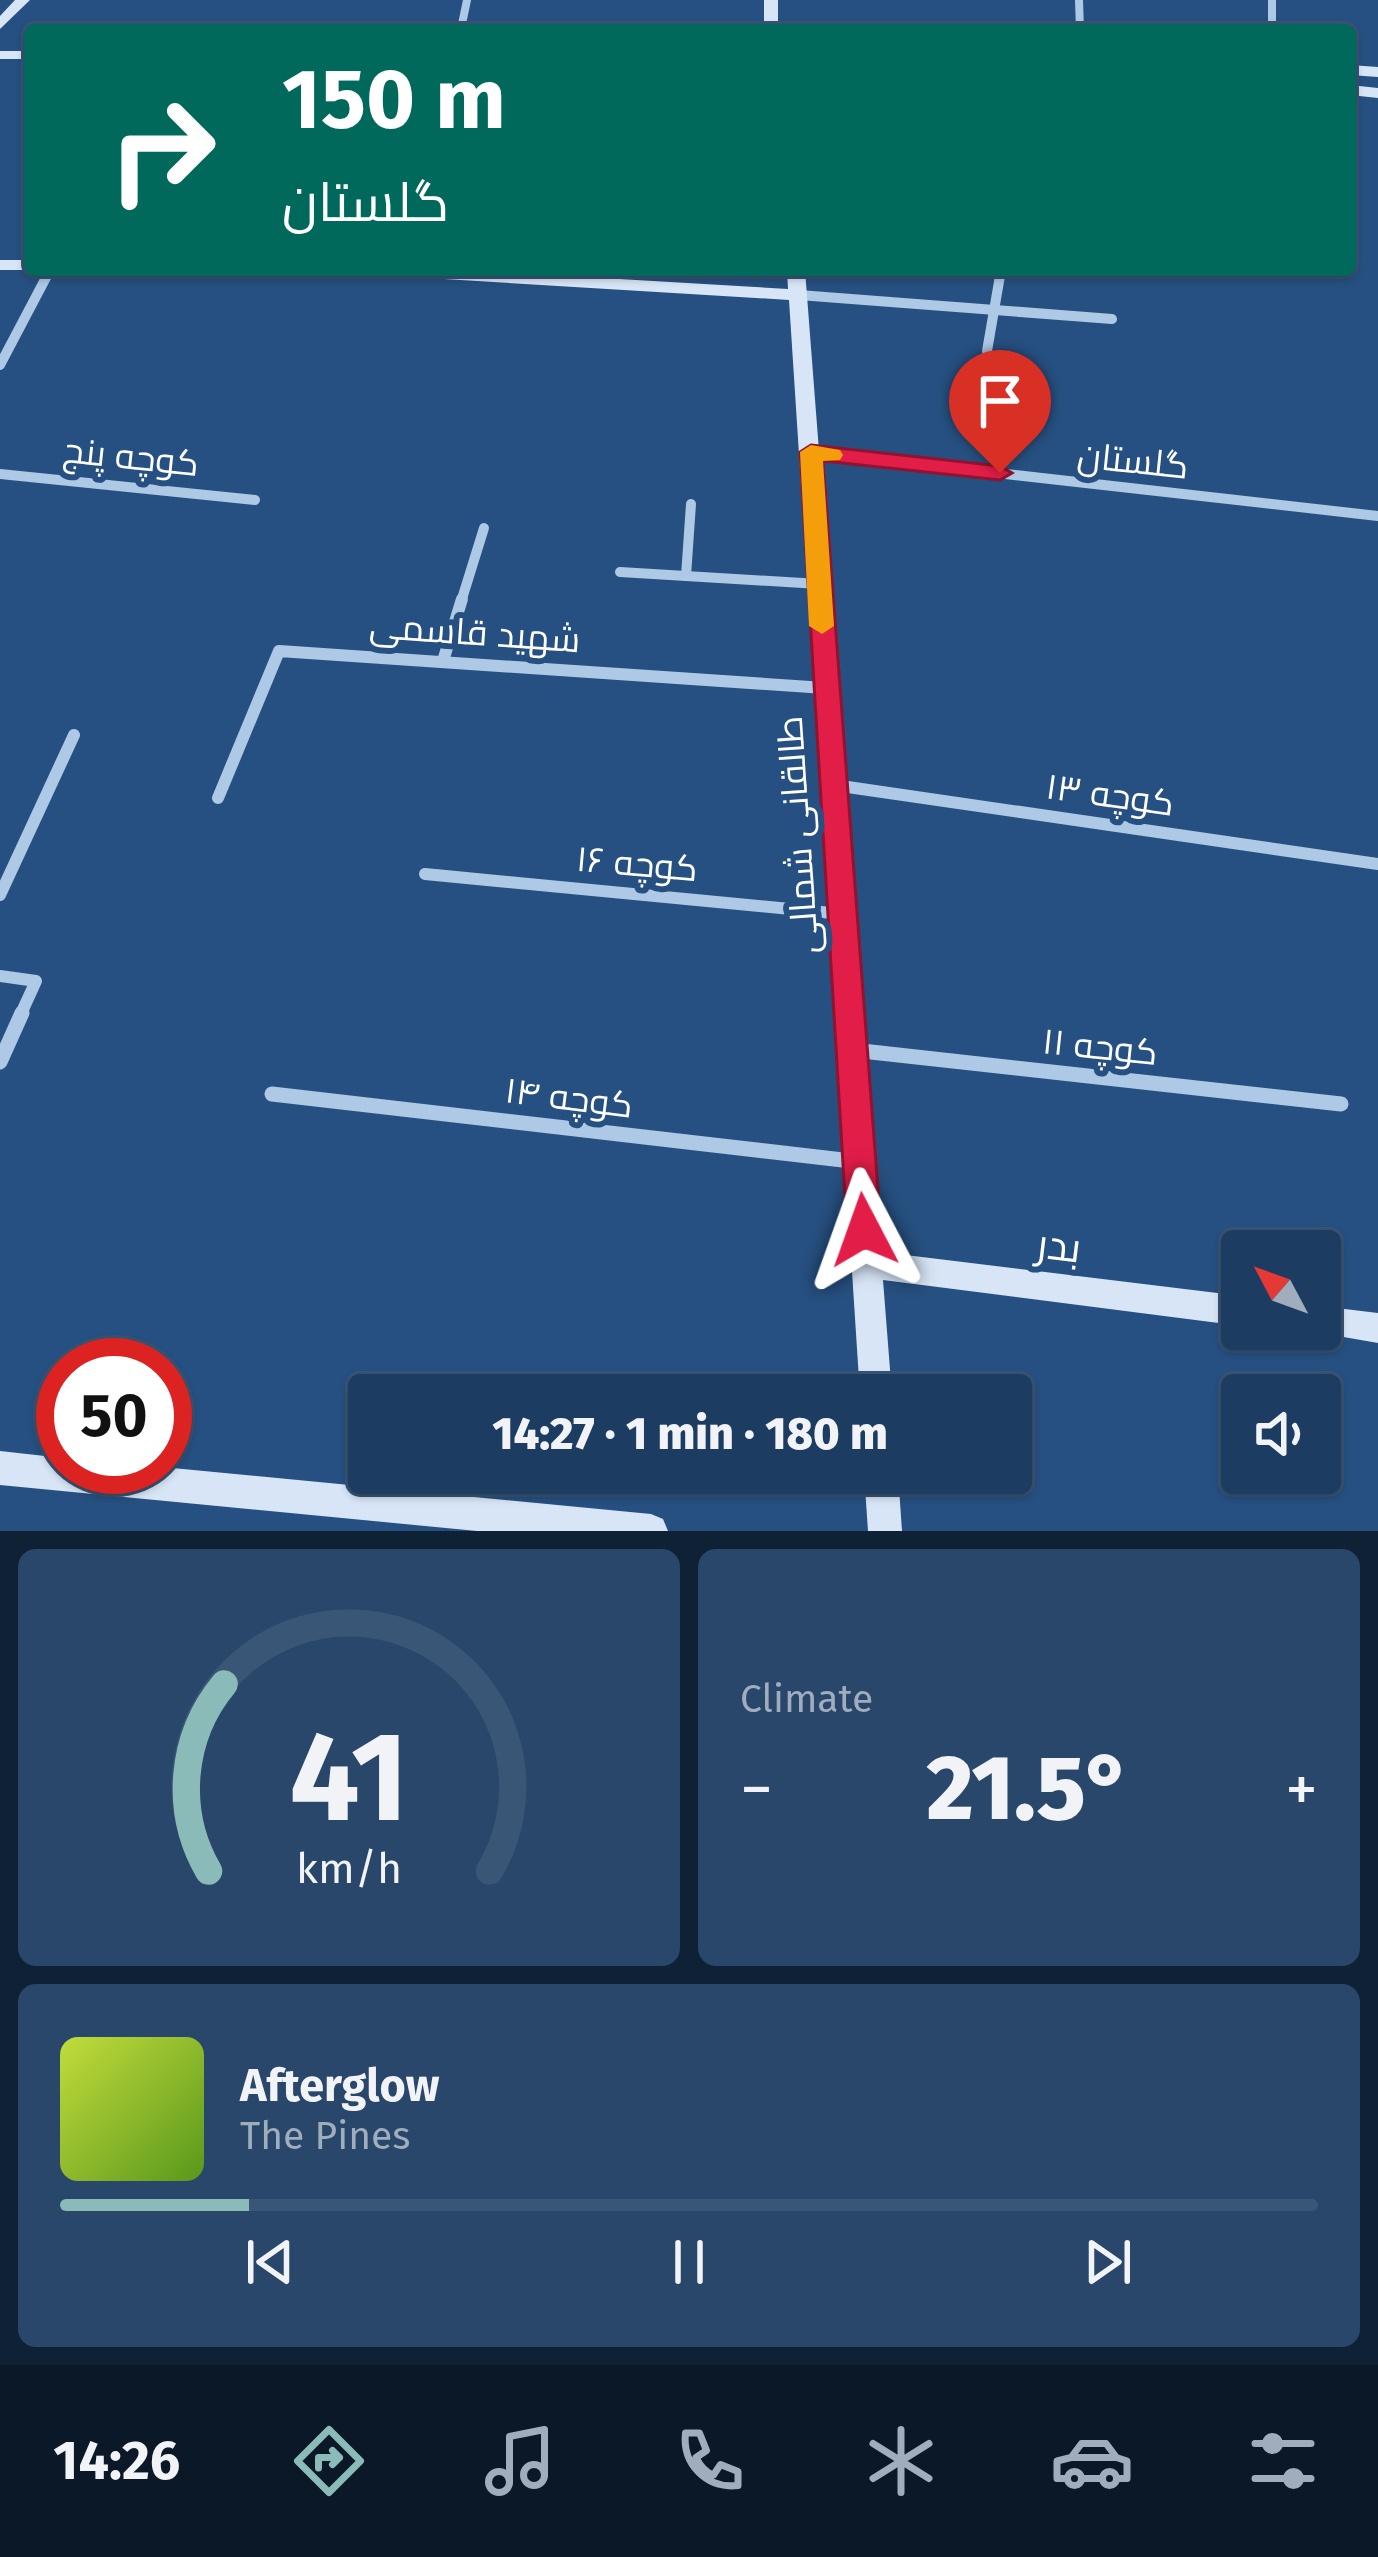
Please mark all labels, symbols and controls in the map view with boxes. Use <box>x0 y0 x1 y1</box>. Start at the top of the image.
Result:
text: 150 m <box>282 49 506 150</box>
icon: right <box>84 72 240 228</box>
text: گلستان <box>282 171 449 235</box>
pin <box>949 350 1051 473</box>
icon: arrive <box>967 368 1033 434</box>
street label: کوچه پنج <box>61 428 201 488</box>
street label: گلستان <box>1075 433 1191 489</box>
street label: شهید قاسمی <box>368 604 582 662</box>
street label: طالقانی شمالی <box>768 715 828 955</box>
street label: کوچه ۱۳ <box>1043 764 1177 827</box>
street label: کوچه ۱۶ <box>574 837 700 892</box>
street label: کوچه ۱۱ <box>1040 1019 1160 1076</box>
street label: کوچه ۱۴ <box>502 1068 636 1129</box>
position arrow <box>801 1167 927 1293</box>
street label: بدر <box>1032 1218 1084 1274</box>
north arrow <box>1221 1230 1341 1350</box>
map controls <box>1221 1230 1341 1494</box>
speed limit sign: 50 <box>36 1338 192 1494</box>
button: sound <box>1221 1374 1341 1494</box>
text: 14:27 · 1 min · 180 m <box>492 1407 888 1461</box>
text: Climate <box>740 1676 873 1722</box>
text: 41 <box>289 1703 409 1853</box>
text: 21.5° <box>926 1735 1132 1843</box>
text: − <box>740 1750 773 1829</box>
text: + <box>1285 1750 1318 1829</box>
text: km/h <box>296 1842 402 1893</box>
text: Afterglow <box>240 2059 439 2113</box>
text: The Pines <box>240 2113 411 2159</box>
icon: previous <box>237 2229 303 2295</box>
icon: pause <box>656 2229 722 2295</box>
icon: next <box>1075 2229 1141 2295</box>
icon: directions <box>287 2419 371 2503</box>
icon: music <box>478 2419 562 2503</box>
icon: phone <box>668 2419 752 2503</box>
icon: climate <box>859 2419 943 2503</box>
icon: car <box>1050 2419 1134 2503</box>
icon: filters <box>1241 2419 1325 2503</box>
text: 14:26 <box>53 2429 180 2493</box>

